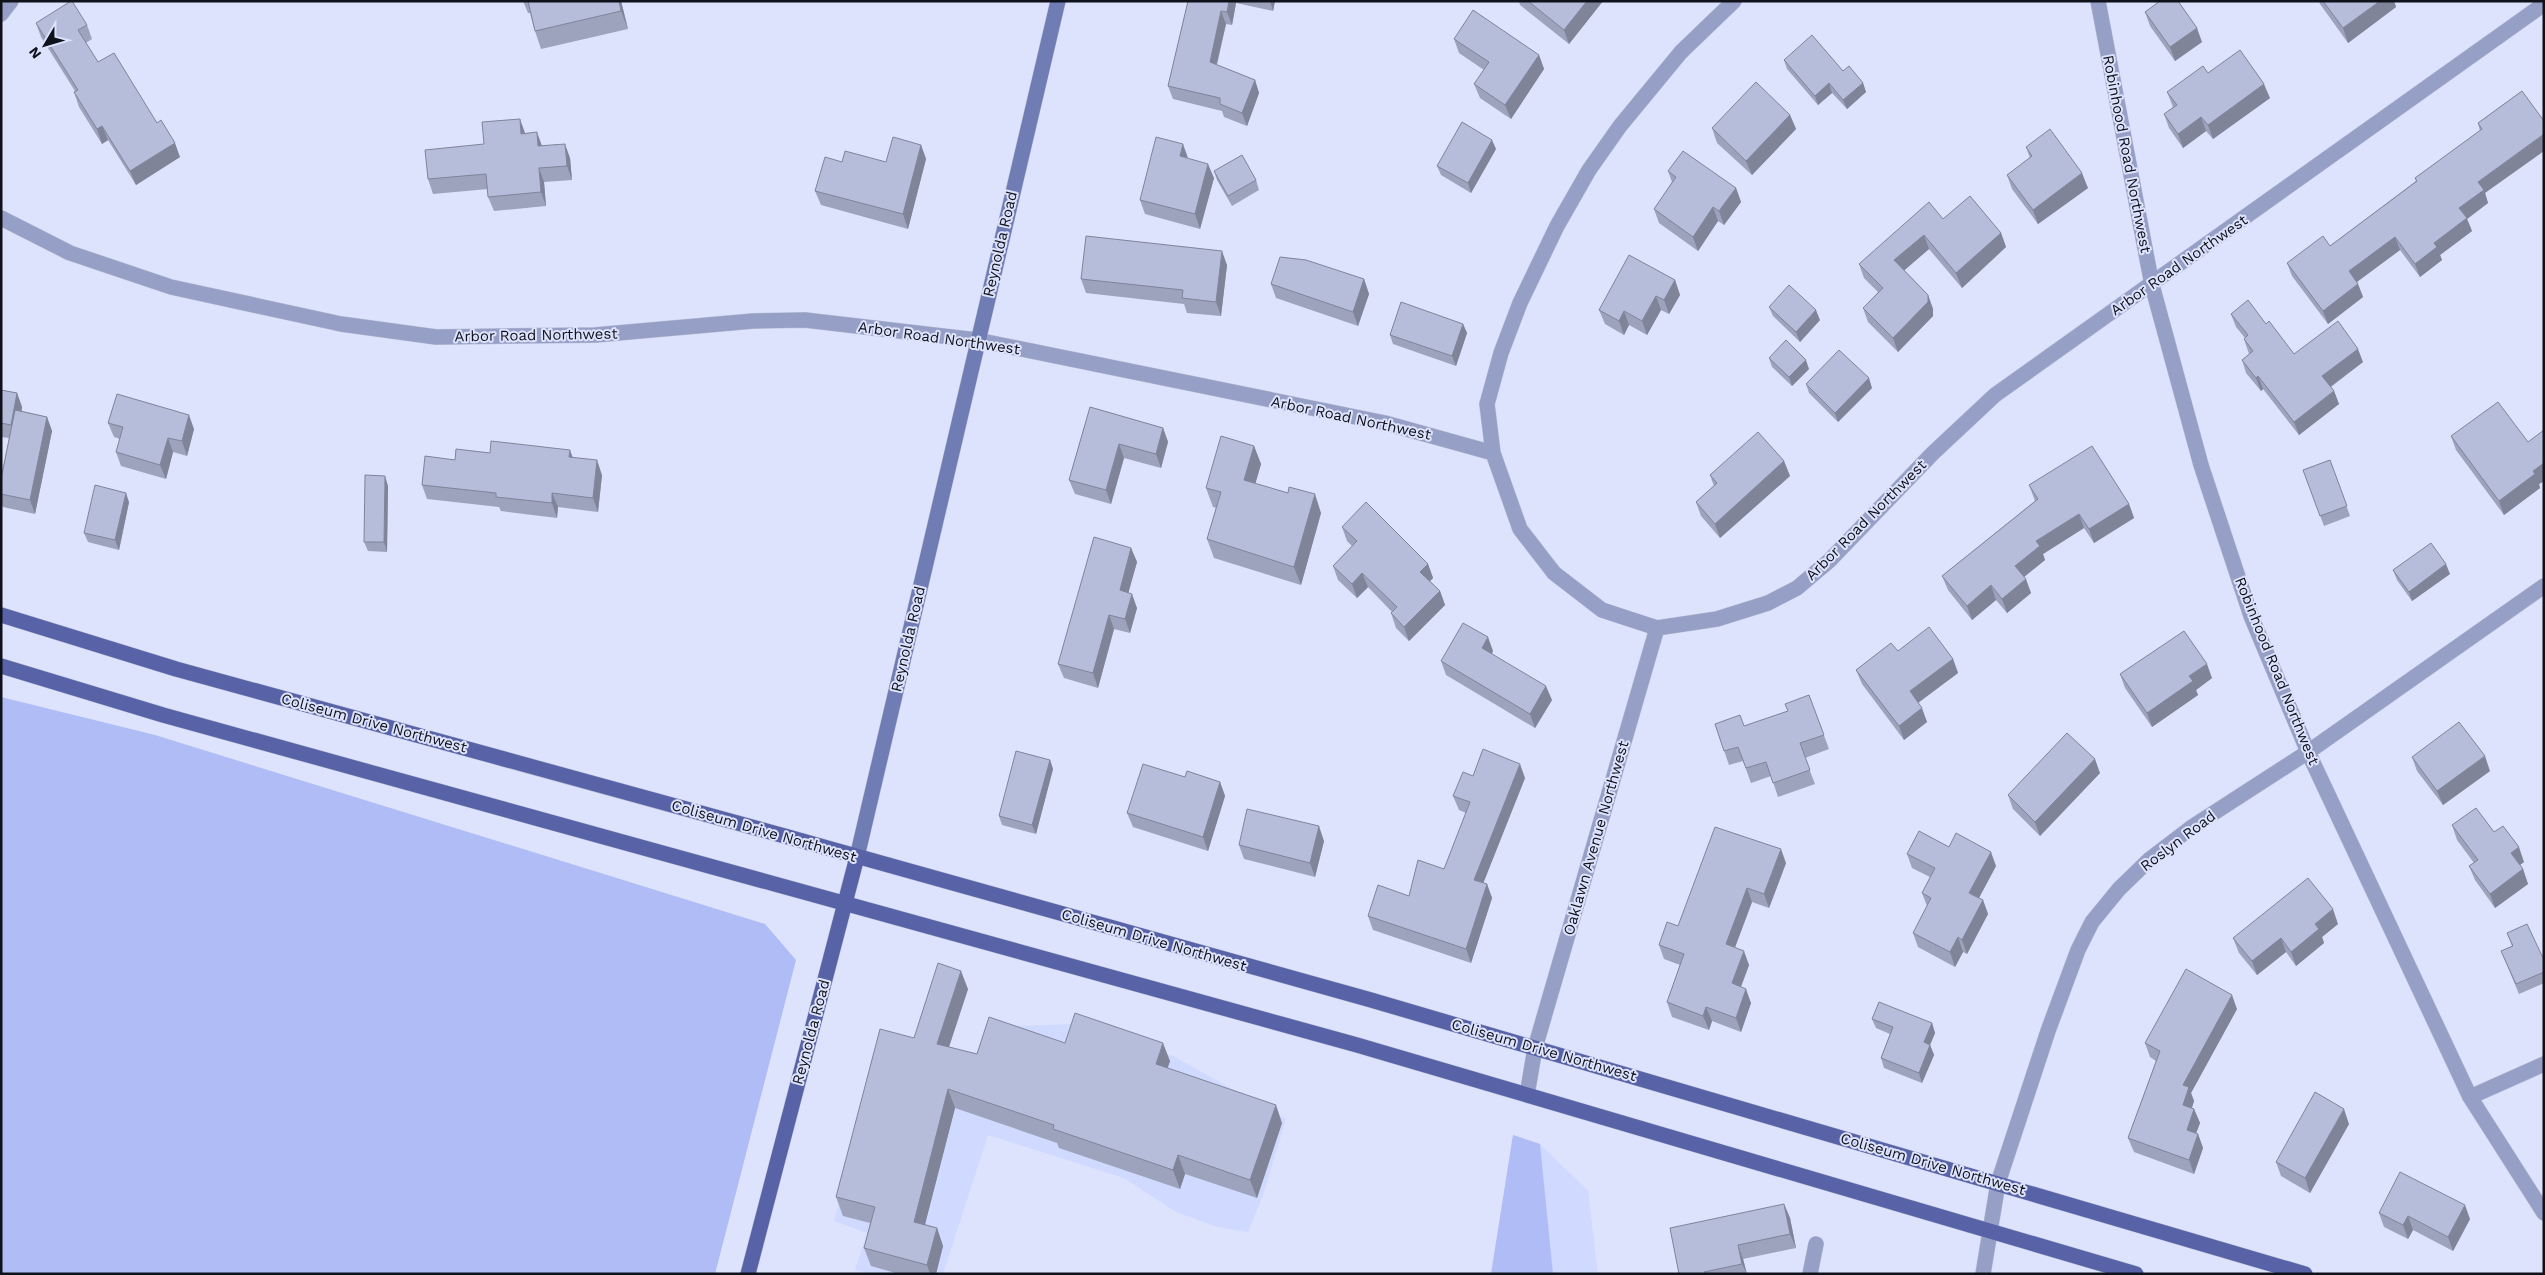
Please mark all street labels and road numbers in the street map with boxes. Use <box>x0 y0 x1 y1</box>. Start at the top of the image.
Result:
street label: Robinhood Road Northwest <box>2099 54 2155 255</box>
street label: Reynolda Road <box>979 189 1021 299</box>
street label: Arbor Road Northwest <box>2107 210 2252 319</box>
street label: Arbor Road Northwest <box>857 318 1022 358</box>
street label: Arbor Road Northwest <box>454 325 618 345</box>
street label: Arbor Road Northwest <box>1269 392 1433 444</box>
street label: Arbor Road Northwest <box>1802 455 1931 584</box>
street label: Robinhood Road Northwest <box>2231 574 2323 768</box>
street label: Reynolda Road <box>887 584 929 694</box>
street label: Coliseum Drive Northwest <box>279 690 470 757</box>
street label: Oaklawn Avenue Northwest <box>1560 738 1633 937</box>
street label: Coliseum Drive Northwest <box>669 796 859 866</box>
street label: Roslyn Road <box>2137 807 2219 875</box>
street label: Coliseum Drive Northwest <box>1059 905 1249 975</box>
street label: Reynolda Road <box>788 978 834 1086</box>
street label: Coliseum Drive Northwest <box>1449 1015 1639 1085</box>
street label: Coliseum Drive Northwest <box>1838 1129 2028 1199</box>

